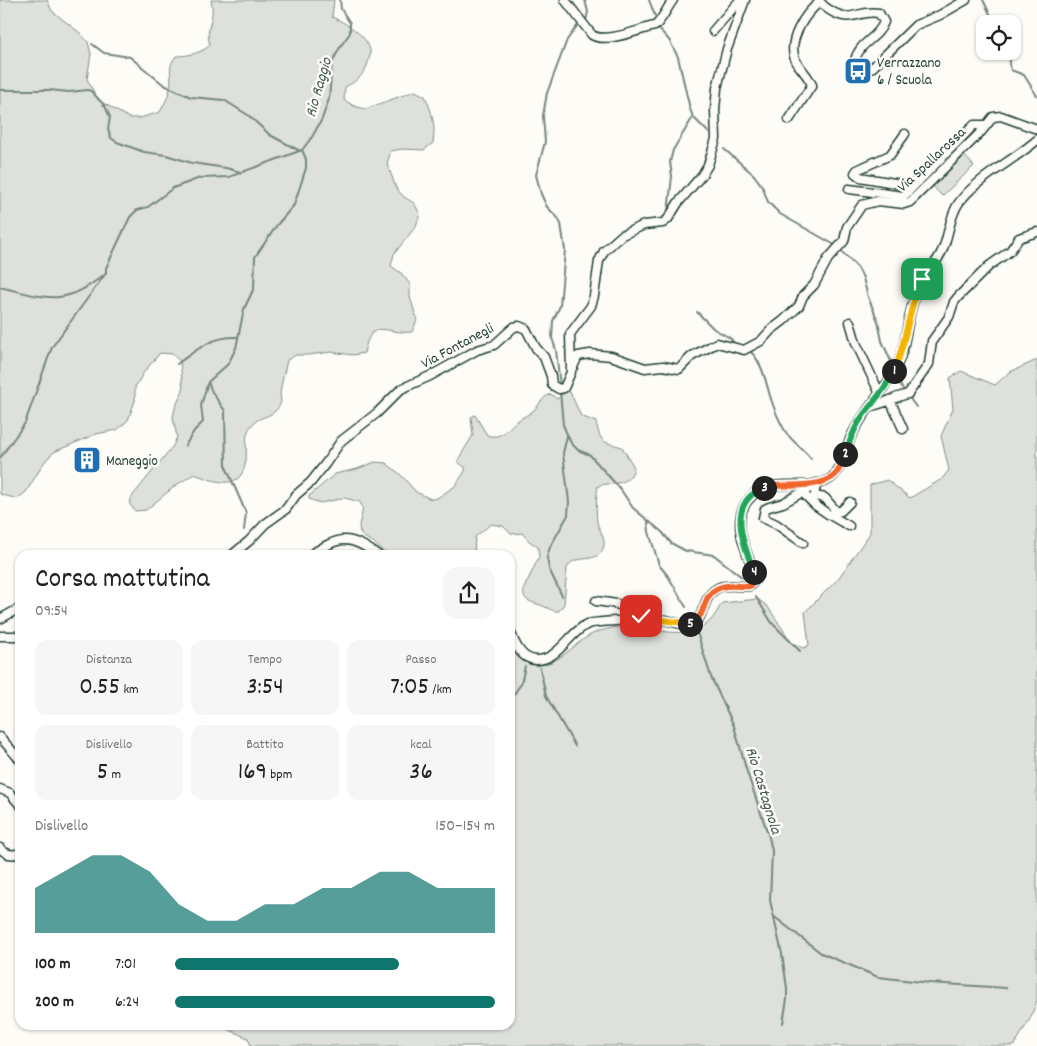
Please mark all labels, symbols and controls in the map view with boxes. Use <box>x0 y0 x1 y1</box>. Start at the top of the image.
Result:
map controls <box>976 15 1021 60</box>
button: locate <box>976 15 1021 60</box>
place label: Verrazzano 6 / Scuola <box>877 53 941 92</box>
water label: Rio Raggio <box>300 54 339 120</box>
bus stop icon: Verrazzano 6 / Scuola <box>843 56 873 86</box>
street label: Via Spallarossa <box>893 122 972 198</box>
pin <box>901 258 943 300</box>
icon: arrive <box>908 265 936 293</box>
street label: Via Fontanegli <box>418 318 499 375</box>
pin: 1 <box>882 358 906 384</box>
text: 1 <box>893 361 896 381</box>
pin: 2 <box>832 442 858 466</box>
text: 2 <box>842 444 849 464</box>
building icon: Maneggio <box>72 445 102 475</box>
place label: Maneggio <box>106 451 158 473</box>
pin: 3 <box>752 476 776 500</box>
text: 3 <box>761 478 768 498</box>
pin: 4 <box>742 560 766 584</box>
text: Corsa mattutina <box>35 561 210 601</box>
text: 4 <box>752 562 757 582</box>
button: share <box>443 567 495 619</box>
pin <box>620 595 662 637</box>
text: 09:54 <box>35 600 68 623</box>
icon: check <box>627 602 655 630</box>
pin: 5 <box>678 612 702 636</box>
text: 5 <box>687 614 694 634</box>
text: Distanza <box>86 650 132 670</box>
text: Tempo <box>248 650 282 670</box>
text: Passo <box>406 650 436 670</box>
text: 0.55 <box>79 670 120 706</box>
text: 3:54 <box>246 670 284 706</box>
text: 7:05 <box>390 670 429 706</box>
text: km <box>120 680 139 700</box>
text: /km <box>429 680 452 700</box>
text: Dislivello <box>86 735 132 755</box>
text: Battito <box>246 735 284 755</box>
text: kcal <box>410 735 432 755</box>
water label: Rio Castagnola <box>738 744 787 839</box>
text: 5 <box>97 755 108 791</box>
text: 169 <box>238 755 267 791</box>
text: 36 <box>409 755 433 791</box>
text: m <box>108 765 121 785</box>
text: bpm <box>267 765 292 785</box>
text: Dislivello <box>35 815 88 838</box>
text: 150–154 m <box>435 815 495 838</box>
text: 100 m <box>35 953 71 976</box>
text: 7:01 <box>115 953 136 976</box>
text: 200 m <box>35 991 74 1014</box>
text: 6:24 <box>115 991 139 1014</box>

